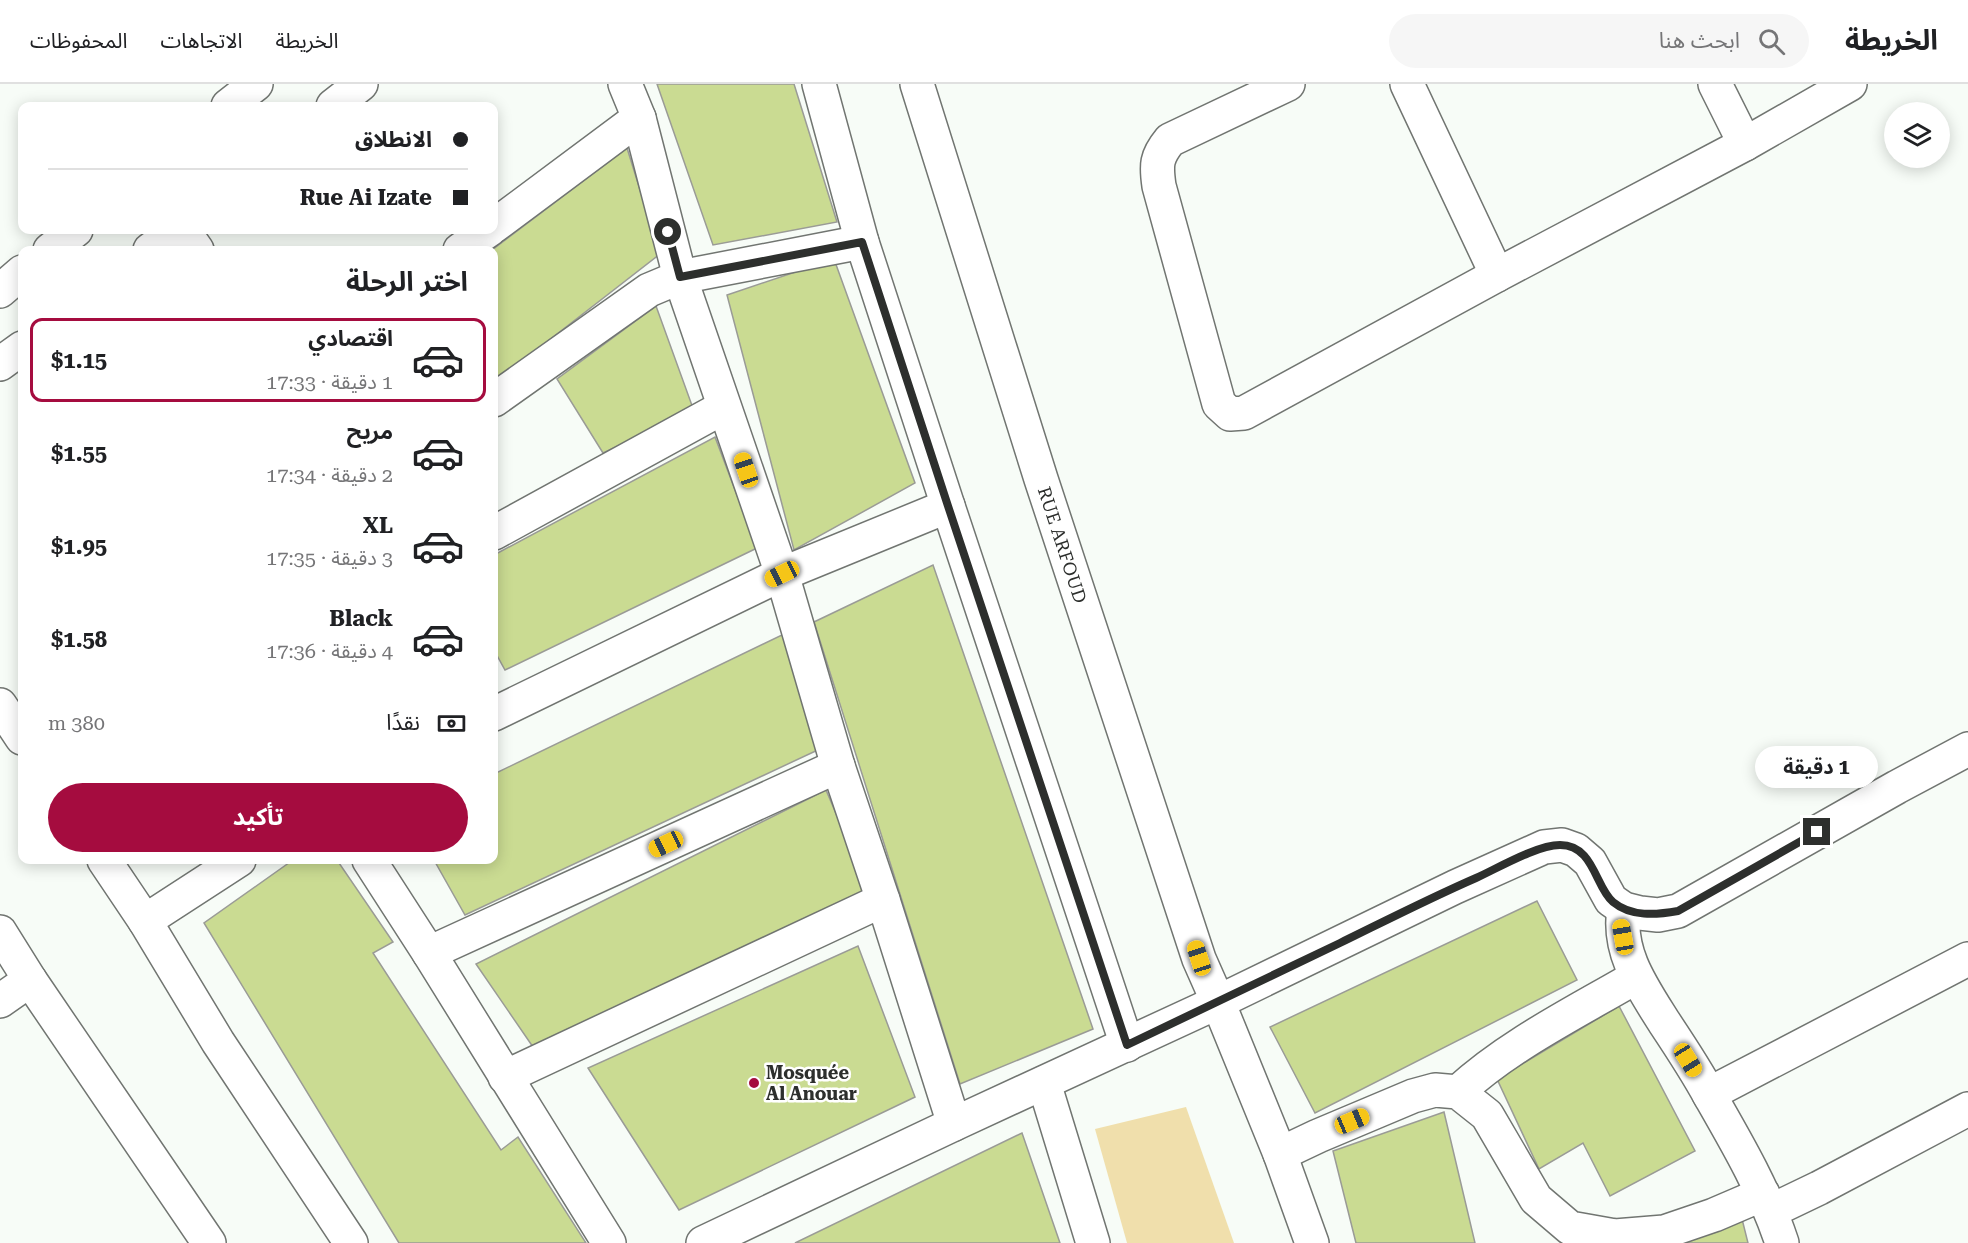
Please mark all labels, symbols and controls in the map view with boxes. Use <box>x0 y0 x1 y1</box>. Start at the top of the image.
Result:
search box <box>1389 14 1809 68</box>
text: الخريطة <box>1845 24 1938 57</box>
icon: search <box>1755 25 1788 58</box>
text: ابحث هنا <box>1659 28 1740 53</box>
text: المحفوظات <box>30 29 127 53</box>
text: الاتجاهات <box>160 29 242 53</box>
text: الخريطة <box>275 29 338 53</box>
map controls <box>1884 102 1950 168</box>
button: layers <box>1884 102 1950 168</box>
text: الانطلاق <box>355 127 432 152</box>
text: Rue Ai Izate <box>300 185 432 210</box>
route start <box>654 218 681 245</box>
text: اختر الرحلة <box>346 266 468 298</box>
text: اقتصادي <box>308 326 393 351</box>
icon: car <box>411 333 465 387</box>
text: $1.15 <box>51 348 107 373</box>
text: 1 دقيقة · 17:33 <box>266 370 393 394</box>
text: مريح <box>347 419 393 444</box>
icon: car <box>411 426 465 480</box>
text: $1.55 <box>51 441 107 466</box>
car <box>732 450 760 490</box>
text: 2 دقيقة · 17:34 <box>266 463 393 487</box>
street label: RUE ARFOUD <box>1034 484 1091 606</box>
text: XL <box>363 513 393 538</box>
icon: car <box>411 519 465 573</box>
text: $1.95 <box>51 534 107 559</box>
text: 3 دقيقة · 17:35 <box>266 546 393 570</box>
car <box>762 558 802 590</box>
text: Black <box>329 606 393 631</box>
icon: car <box>411 612 465 666</box>
text: $1.58 <box>51 627 107 652</box>
text: 4 دقيقة · 17:36 <box>266 639 393 663</box>
icon: cash <box>435 707 468 740</box>
text: نقدًا <box>386 710 420 735</box>
text: 380 m <box>48 711 105 735</box>
callout: 1 دقيقة <box>1756 745 1878 787</box>
text: 1 دقيقة <box>1783 755 1850 779</box>
button: تأكيد <box>48 783 468 852</box>
route end <box>1803 818 1830 845</box>
car <box>646 828 686 860</box>
car <box>1611 918 1635 956</box>
car <box>1185 938 1213 978</box>
car <box>1671 1040 1705 1080</box>
place label: Mosquée Al Anouar <box>766 1062 857 1104</box>
marker: Mosquée Al Anouar <box>747 1076 761 1090</box>
car <box>1332 1106 1372 1136</box>

